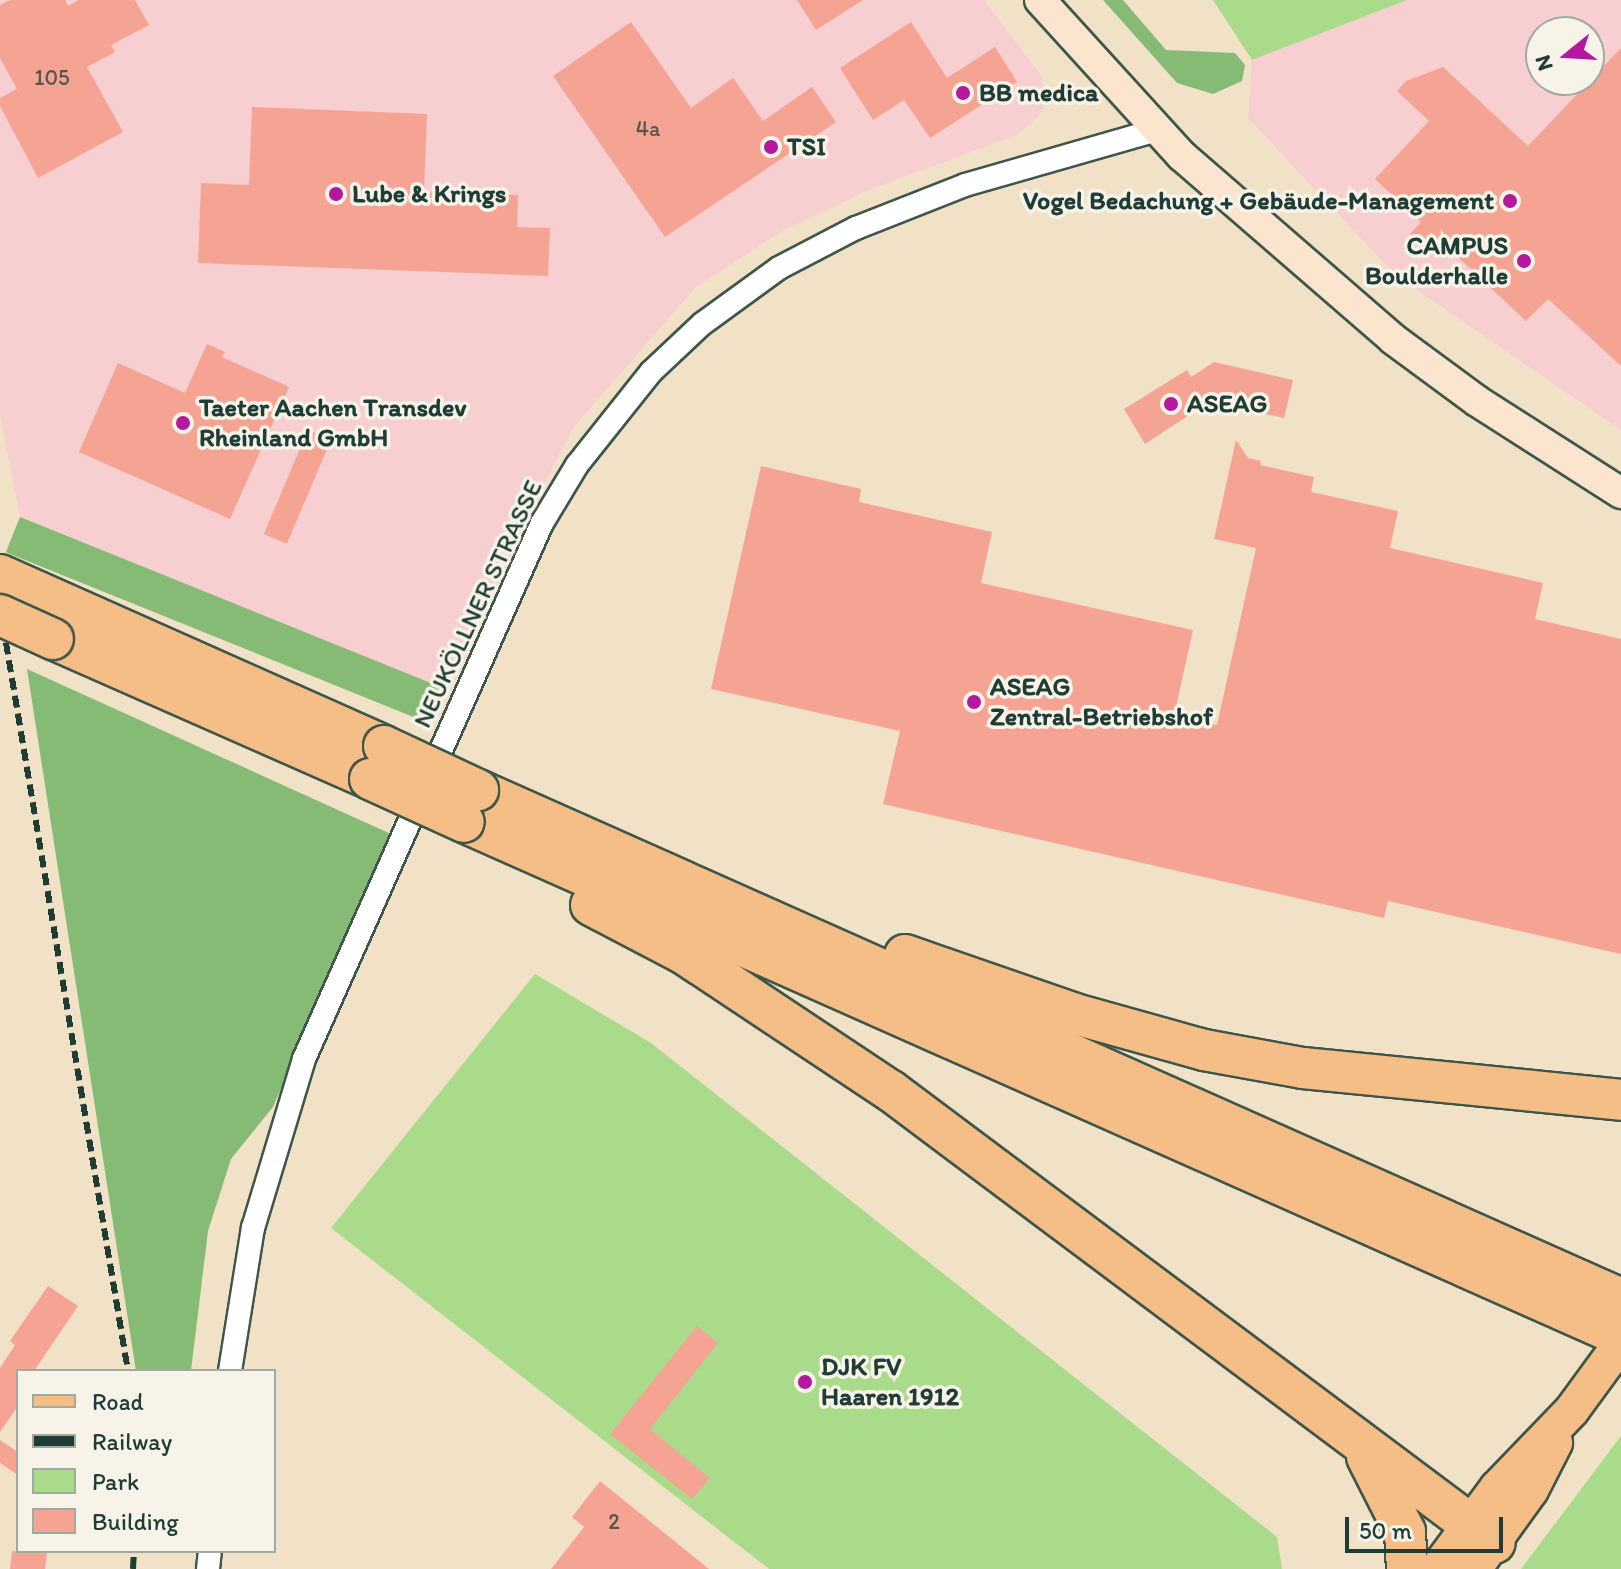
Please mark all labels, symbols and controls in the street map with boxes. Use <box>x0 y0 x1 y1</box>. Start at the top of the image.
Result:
north arrow <box>1525 16 1605 96</box>
text: N <box>1528 52 1559 74</box>
house number: 105 <box>34 65 70 91</box>
place label: BB medica <box>979 77 1099 109</box>
marker: BB medica <box>954 84 972 102</box>
house number: 4a <box>636 116 660 142</box>
place label: TSI <box>787 131 826 163</box>
marker: TSI <box>762 138 780 156</box>
place label: Lube & Krings <box>352 178 506 210</box>
marker: Lube & Krings <box>327 185 345 203</box>
place label: Vogel Bedachung + Gebäude-Management <box>1024 185 1494 217</box>
marker: Vogel Bedachung + Gebäude-Management <box>1501 192 1519 210</box>
place label: CAMPUS Boulderhalle <box>1365 230 1508 292</box>
marker: CAMPUS Boulderhalle <box>1515 252 1533 270</box>
place label: ASEAG <box>1187 388 1267 420</box>
place label: Taeter Aachen Transdev Rheinland GmbH <box>199 392 464 454</box>
marker: ASEAG <box>1162 395 1180 413</box>
marker: Taeter Aachen Transdev Rheinland GmbH <box>174 414 192 432</box>
street label: NEUKÖLLNER STRASSE <box>407 475 549 733</box>
place label: ASEAG Zentral-Betriebshof <box>990 671 1213 732</box>
marker: ASEAG Zentral-Betriebshof <box>965 693 983 711</box>
place label: DJK FV Haaren 1912 <box>821 1351 959 1412</box>
legend <box>16 1369 276 1553</box>
marker: DJK FV Haaren 1912 <box>796 1373 814 1391</box>
text: Road <box>92 1387 144 1416</box>
text: Railway <box>92 1427 172 1456</box>
text: Park <box>92 1467 139 1496</box>
scale bar <box>1349 1501 1507 1551</box>
text: Building <box>92 1507 179 1536</box>
house number: 2 <box>608 1509 620 1535</box>
text: 50 m <box>1359 1516 1412 1545</box>

